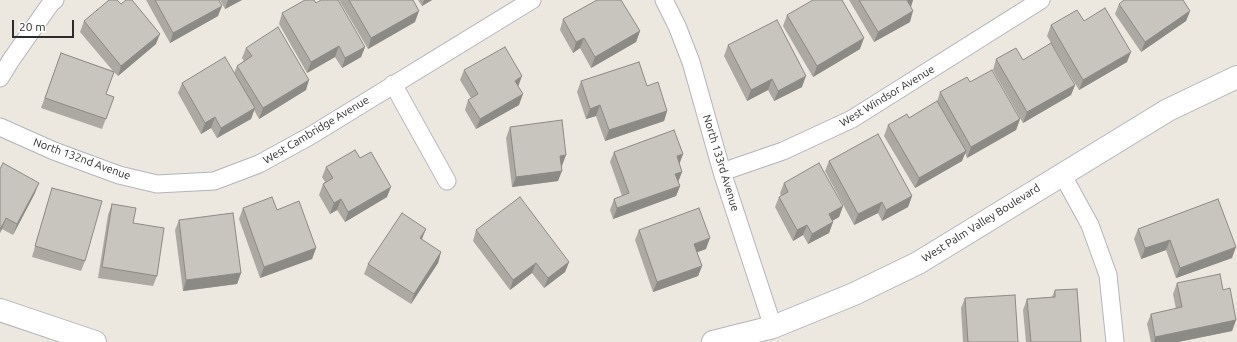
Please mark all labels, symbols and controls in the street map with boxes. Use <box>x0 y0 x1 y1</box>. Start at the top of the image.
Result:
scale bar <box>14 12 76 38</box>
text: 20 m <box>19 20 46 33</box>
street label: West Windsor Avenue <box>837 62 937 130</box>
street label: West Cambridge Avenue <box>261 93 371 167</box>
street label: North 133rd Avenue <box>700 113 742 213</box>
street label: North 132nd Avenue <box>32 135 132 183</box>
street label: West Palm Valley Boulevard <box>919 181 1043 265</box>

